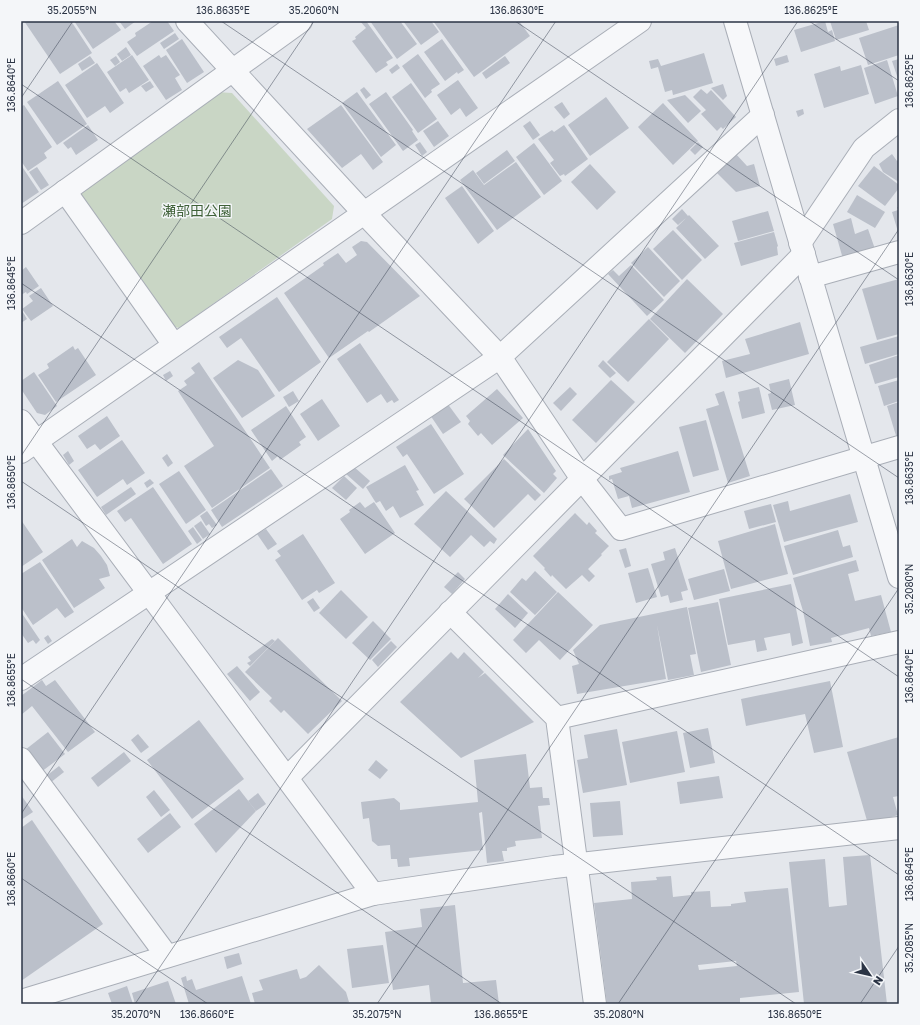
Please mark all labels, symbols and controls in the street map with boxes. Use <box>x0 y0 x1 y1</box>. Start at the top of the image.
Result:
text: 35.2055°N <box>47 4 97 16</box>
text: 136.8635°E <box>196 4 250 16</box>
text: 35.2060°N <box>289 4 339 16</box>
text: 136.8630°E <box>490 4 544 16</box>
text: 136.8625°E <box>784 4 838 16</box>
text: 136.8625°E <box>903 54 915 108</box>
text: 136.8640°E <box>5 58 17 112</box>
park label: 瀬部田公園 <box>162 202 232 219</box>
text: 136.8630°E <box>903 252 915 306</box>
text: 136.8645°E <box>5 256 17 310</box>
text: 136.8635°E <box>903 451 915 505</box>
text: 136.8650°E <box>5 455 17 509</box>
text: 35.2080°N <box>903 564 915 614</box>
text: 136.8640°E <box>903 649 915 703</box>
text: 136.8655°E <box>5 653 17 707</box>
text: 136.8645°E <box>903 847 915 901</box>
text: 136.8660°E <box>5 852 17 906</box>
text: 35.2085°N <box>903 923 915 973</box>
north arrow <box>850 955 890 995</box>
text: N <box>871 974 886 988</box>
text: 35.2070°N <box>111 1008 161 1020</box>
text: 136.8660°E <box>180 1008 234 1020</box>
text: 35.2075°N <box>352 1008 402 1020</box>
text: 136.8655°E <box>474 1008 528 1020</box>
text: 35.2080°N <box>594 1008 644 1020</box>
text: 136.8650°E <box>768 1008 822 1020</box>

